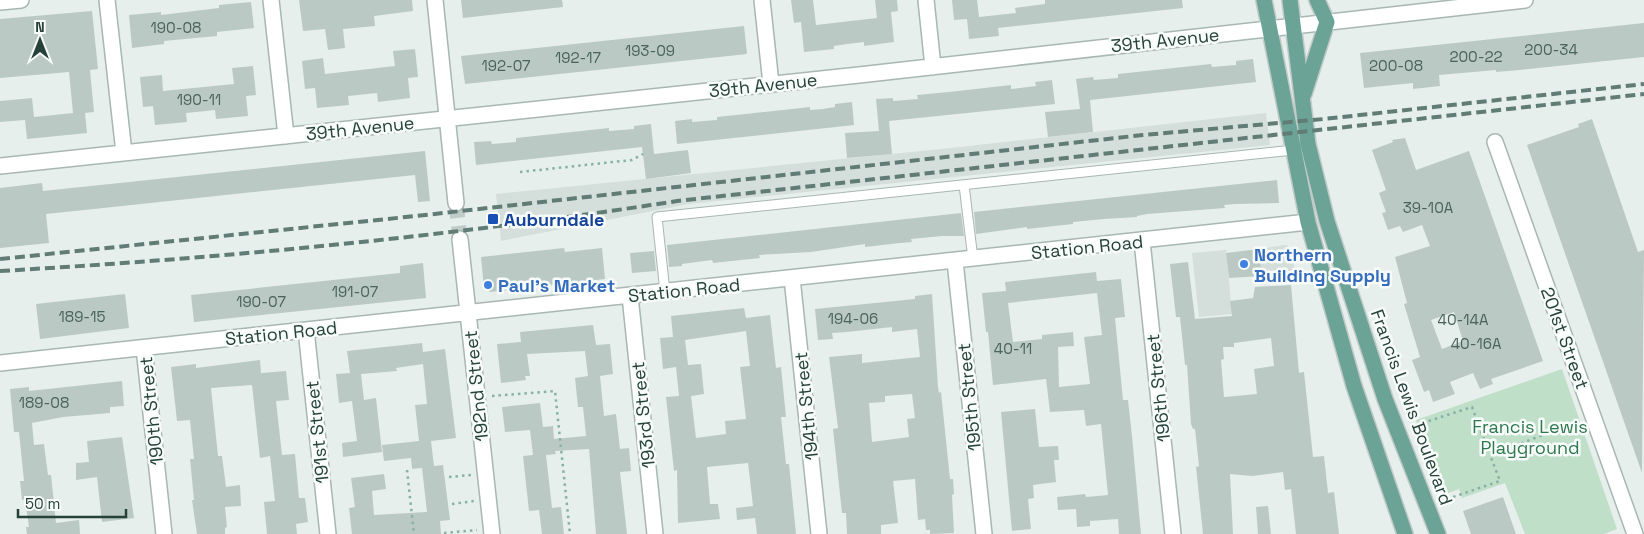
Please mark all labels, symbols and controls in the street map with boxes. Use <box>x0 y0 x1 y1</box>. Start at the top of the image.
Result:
north arrow <box>15 15 65 65</box>
text: N <box>35 18 45 36</box>
house number: 190-08 <box>151 18 201 37</box>
street label: 39th Avenue <box>1110 23 1220 57</box>
house number: 200-34 <box>1524 40 1578 59</box>
house number: 193-09 <box>625 41 675 60</box>
house number: 200-22 <box>1449 47 1503 66</box>
house number: 192-17 <box>555 48 601 67</box>
house number: 192-07 <box>481 56 531 75</box>
house number: 200-08 <box>1369 56 1423 75</box>
street label: 39th Avenue <box>708 68 818 102</box>
house number: 190-11 <box>177 90 221 109</box>
street label: 39th Avenue <box>305 111 415 145</box>
house number: 39-10A <box>1403 198 1454 217</box>
place label: Auburndale <box>504 208 604 231</box>
marker: Auburndale <box>486 212 500 226</box>
street label: Station Road <box>1030 230 1144 264</box>
place label: Northern Building Supply <box>1254 243 1391 287</box>
marker: Northern Building Supply <box>1238 258 1250 270</box>
street label: Station Road <box>627 273 741 307</box>
place label: Paul's Market <box>498 274 615 297</box>
marker: Paul's Market <box>482 279 494 291</box>
house number: 191-07 <box>332 282 378 301</box>
street label: 201st Street <box>1536 284 1594 392</box>
house number: 190-07 <box>236 292 286 311</box>
street label: Francis Lewis Boulevard <box>1366 306 1458 508</box>
house number: 189-15 <box>59 307 105 326</box>
house number: 194-06 <box>828 309 878 328</box>
house number: 40-14A <box>1438 310 1489 329</box>
street label: Station Road <box>224 316 338 350</box>
street label: 192nd Street <box>459 329 493 443</box>
street label: 196th Street <box>1141 333 1175 443</box>
house number: 40-16A <box>1451 334 1502 353</box>
house number: 40-11 <box>994 339 1032 358</box>
street label: 195th Street <box>952 342 986 452</box>
street label: 194th Street <box>789 351 823 461</box>
street label: 190th Street <box>134 356 168 466</box>
street label: 193rd Street <box>626 361 660 469</box>
street label: 191st Street <box>300 379 334 485</box>
house number: 189-08 <box>19 393 69 412</box>
park label: Francis Lewis Playground <box>1472 415 1588 459</box>
scale bar <box>18 486 125 518</box>
text: 50 m <box>25 494 60 513</box>

